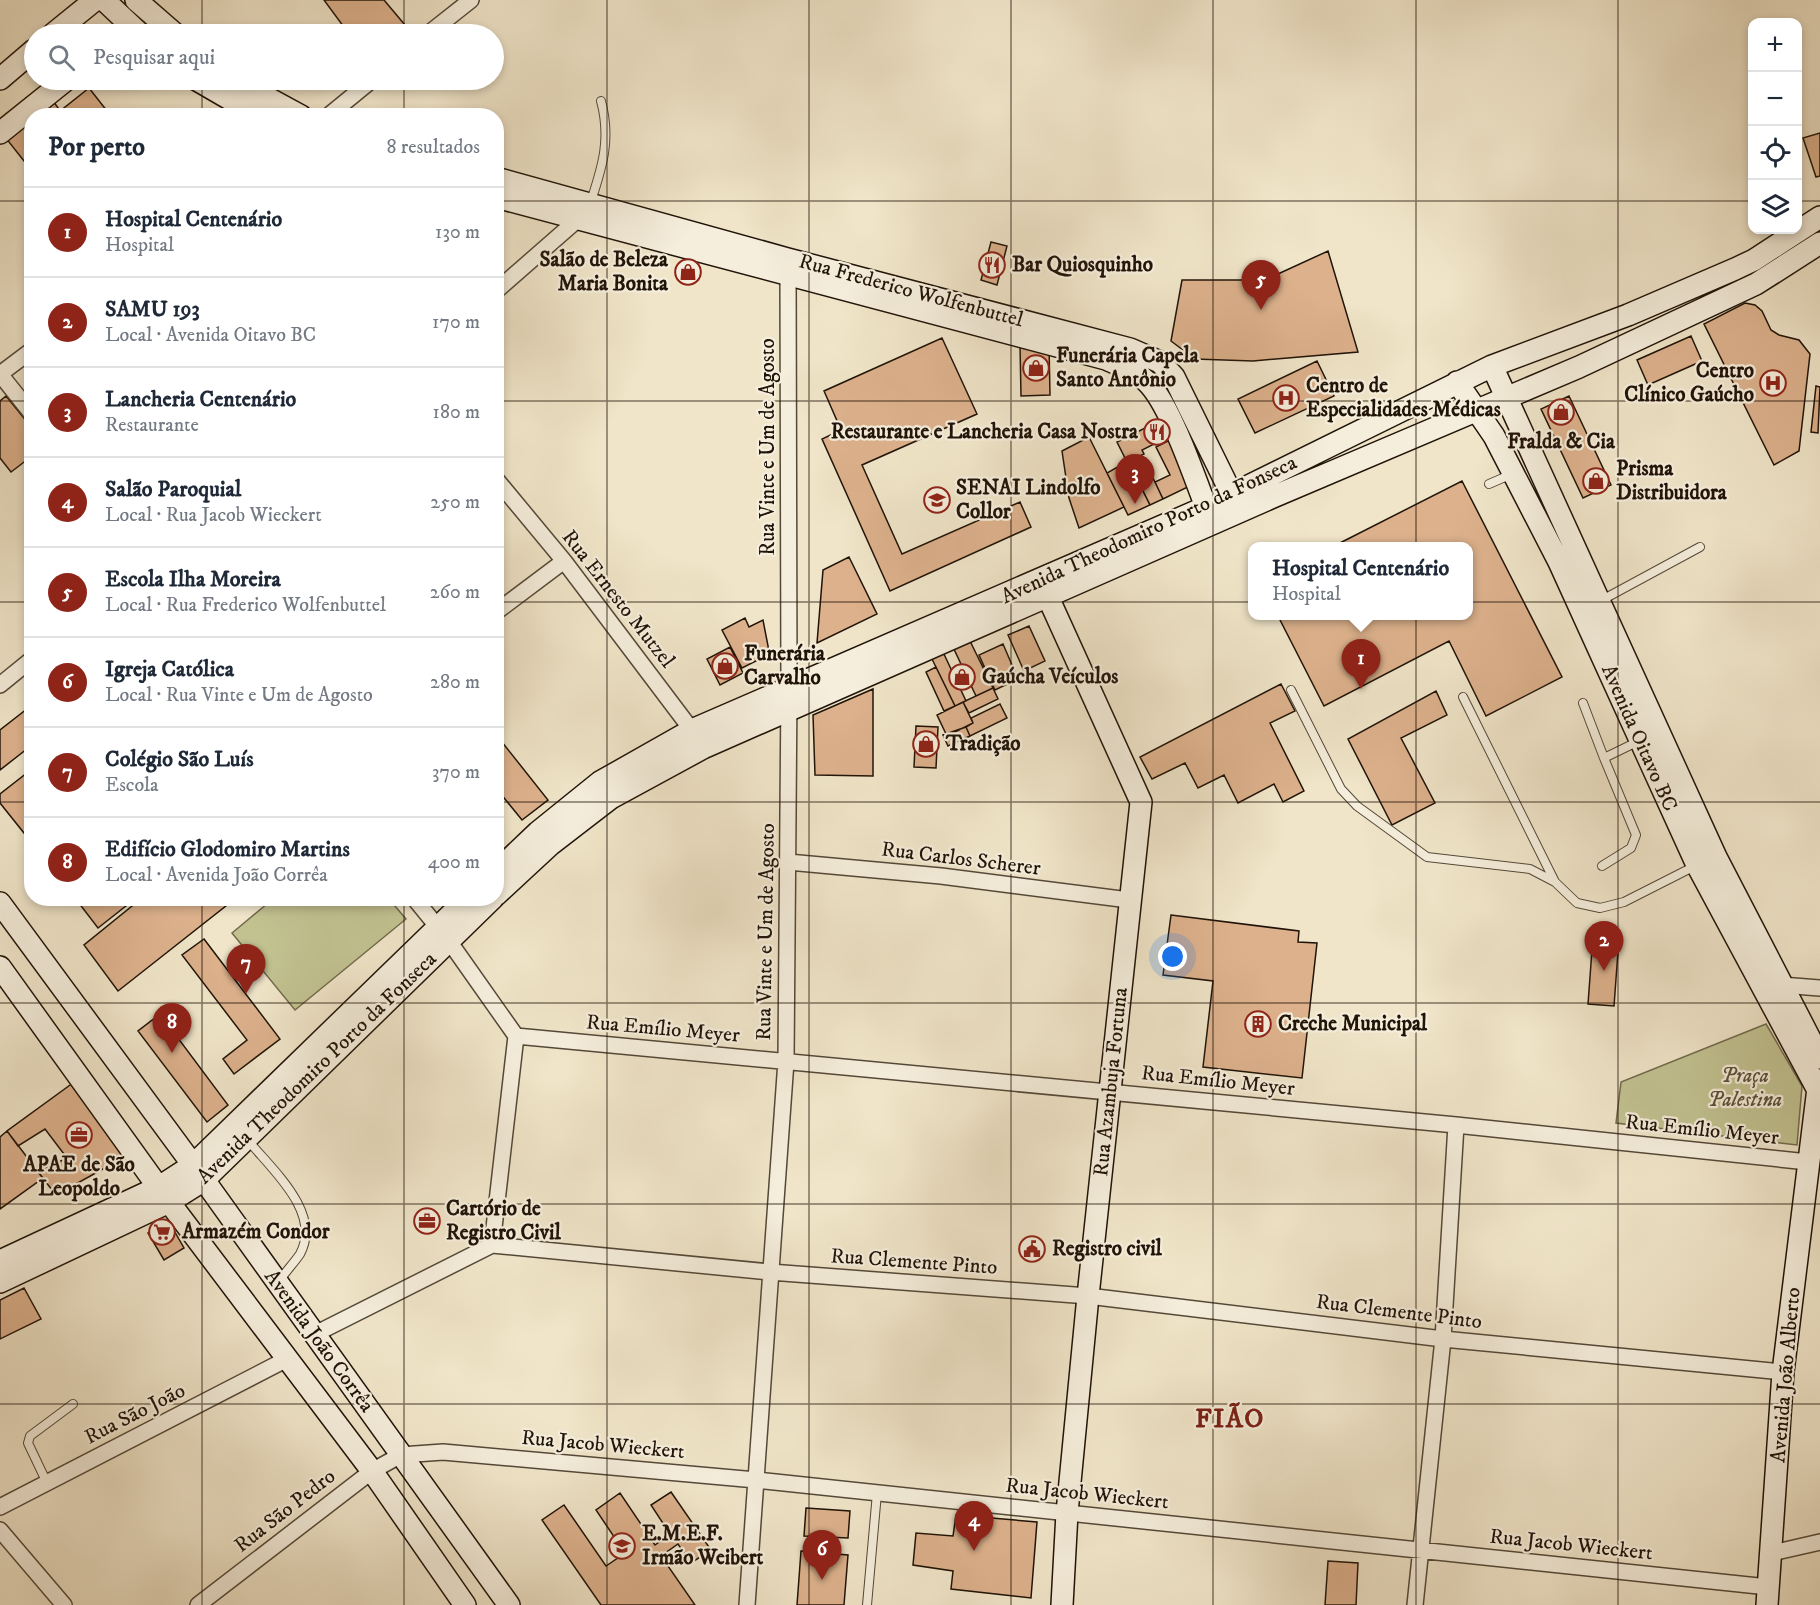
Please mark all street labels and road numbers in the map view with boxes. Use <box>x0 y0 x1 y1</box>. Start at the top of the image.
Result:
street label: Rua Frederico Wolfenbuttel <box>796 248 1027 334</box>
street label: Rua Vinte e Um de Agosto <box>755 338 781 556</box>
street label: Avenida Theodomiro Porto da Fonseca <box>997 450 1301 610</box>
street label: Rua Ernesto Mutzel <box>556 525 680 674</box>
street label: Avenida Oitavo BC <box>1595 661 1683 815</box>
street label: Rua Vinte e Um de Agosto <box>751 823 781 1041</box>
street label: Rua Carlos Scherer <box>880 836 1042 882</box>
street label: Avenida Theodomiro Porto da Fonseca <box>192 946 442 1190</box>
street label: Rua Azambuja Fortuna <box>1088 986 1134 1178</box>
street label: Rua Emílio Meyer <box>585 1009 741 1049</box>
street label: Rua Emílio Meyer <box>1140 1060 1296 1102</box>
street label: Rua Emílio Meyer <box>1624 1109 1780 1151</box>
street label: Rua Clemente Pinto <box>830 1243 998 1281</box>
street label: Avenida João Corrêa <box>258 1264 380 1418</box>
street label: Avenida João Alberto <box>1765 1286 1807 1464</box>
street label: Rua Clemente Pinto <box>1315 1289 1483 1335</box>
street label: Rua São João <box>80 1378 190 1450</box>
street label: Rua Jacob Wieckert <box>520 1425 686 1465</box>
street label: Rua São Pedro <box>229 1463 341 1559</box>
street label: Rua Jacob Wieckert <box>1004 1473 1170 1516</box>
street label: Rua Jacob Wieckert <box>1488 1524 1654 1567</box>

